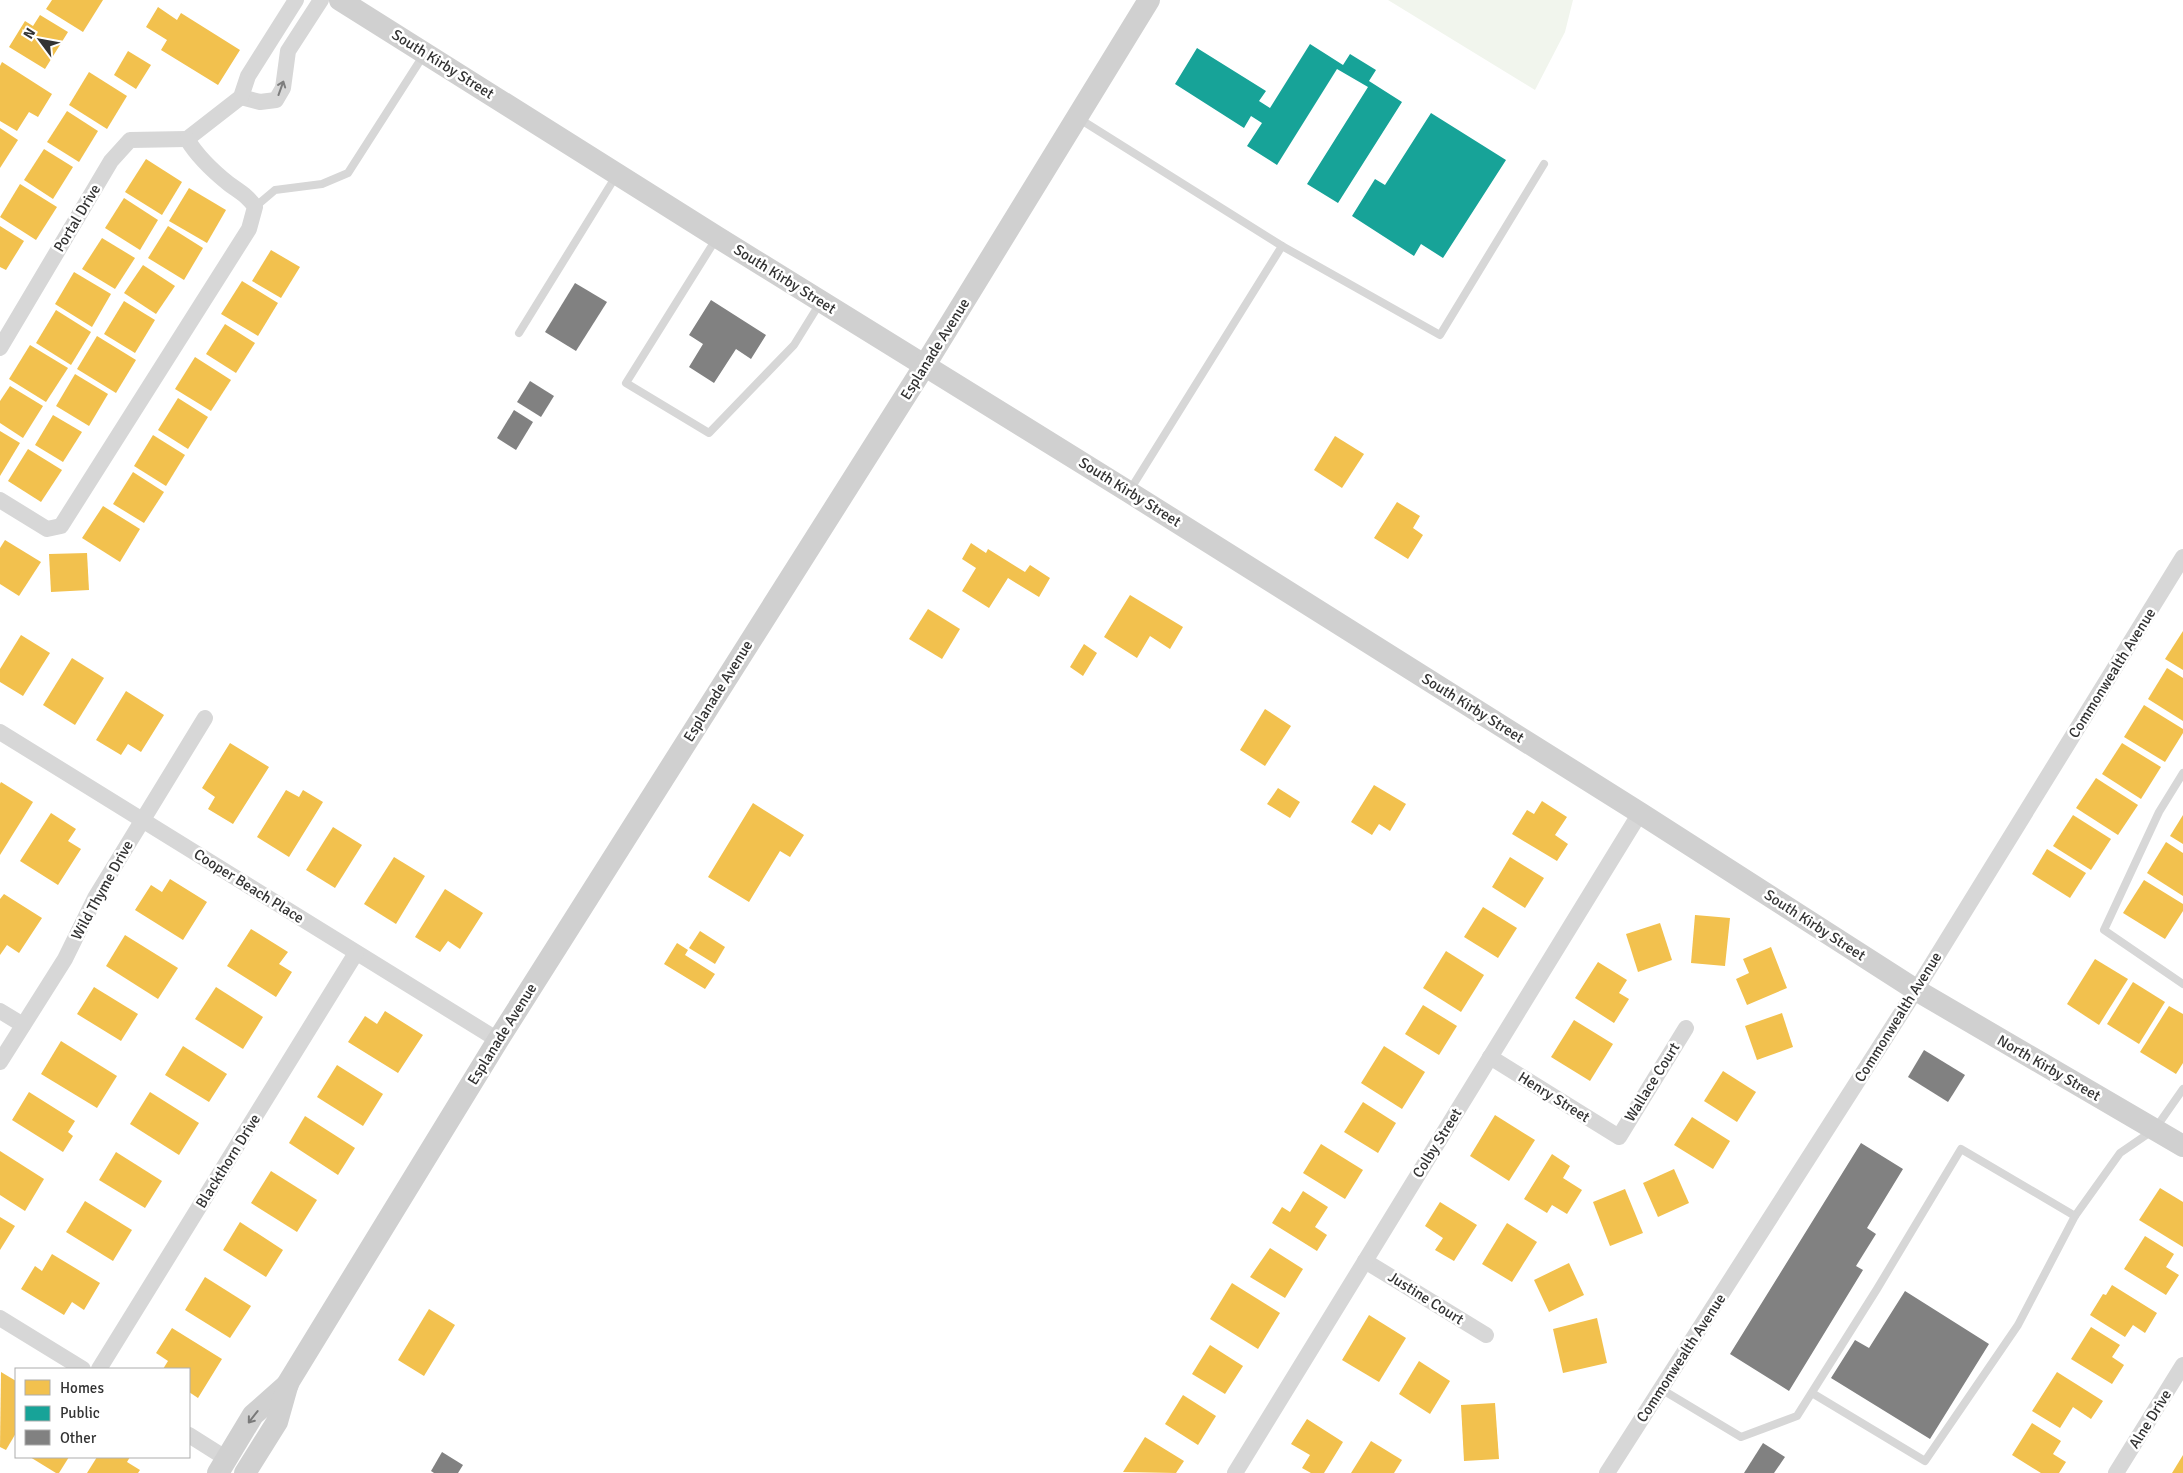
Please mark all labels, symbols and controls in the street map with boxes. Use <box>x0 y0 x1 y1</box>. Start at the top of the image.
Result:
north arrow <box>15 15 65 65</box>
text: N <box>20 25 39 42</box>
street label: South Kirby Street <box>389 25 497 103</box>
one-way arrow <box>277 81 286 97</box>
street label: Portal Drive <box>50 181 104 255</box>
street label: South Kirby Street <box>731 240 839 318</box>
street label: Esplanade Avenue <box>897 295 973 403</box>
street label: South Kirby Street <box>1076 453 1184 531</box>
street label: Commonwealth Avenue <box>2065 605 2159 741</box>
street label: Esplanade Avenue <box>680 637 756 745</box>
street label: South Kirby Street <box>1419 669 1527 747</box>
street label: Wild Thyme Drive <box>67 837 137 943</box>
street label: Cooper Beach Place <box>191 845 307 927</box>
street label: South Kirby Street <box>1761 886 1869 964</box>
street label: Commonwealth Avenue <box>1851 949 1945 1085</box>
street label: Esplanade Avenue <box>464 980 540 1088</box>
street label: North Kirby Street <box>1994 1031 2104 1105</box>
street label: Wallace Court <box>1621 1039 1683 1125</box>
street label: Henry Street <box>1515 1068 1593 1126</box>
street label: Colby Street <box>1409 1105 1465 1181</box>
street label: Blackthorn Drive <box>192 1111 264 1211</box>
street label: Justine Court <box>1385 1268 1467 1328</box>
street label: Commonwealth Avenue <box>1633 1290 1729 1426</box>
legend <box>15 1368 190 1458</box>
text: Homes <box>60 1379 104 1397</box>
street label: Alne Drive <box>2125 1386 2175 1452</box>
text: Public <box>60 1404 100 1422</box>
one-way arrow <box>248 1410 259 1423</box>
text: Other <box>60 1429 97 1447</box>

